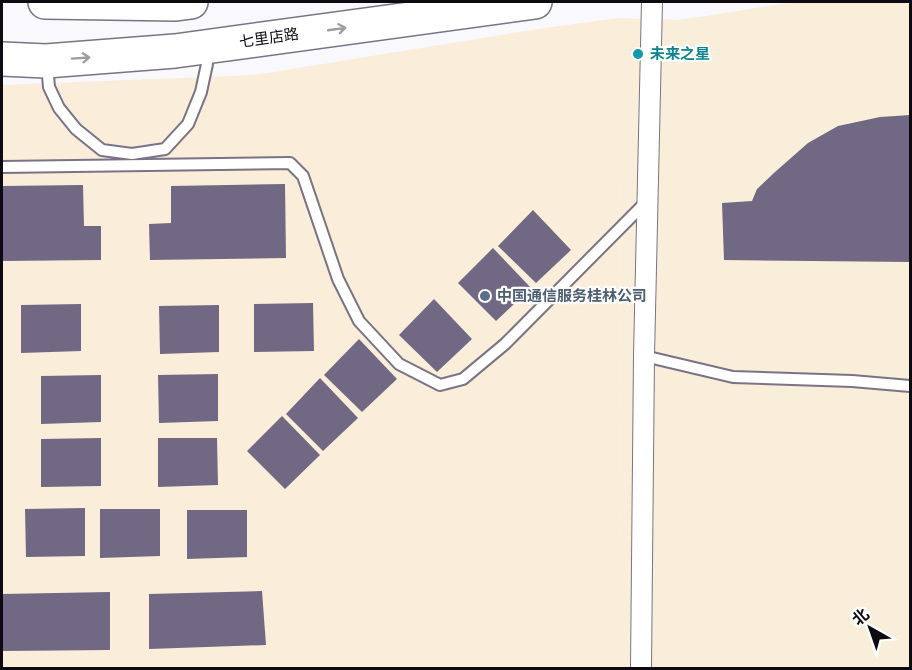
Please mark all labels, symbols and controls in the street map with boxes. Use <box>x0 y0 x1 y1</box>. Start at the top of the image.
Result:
one-way arrow <box>327 23 346 34</box>
street label: 七里店路 <box>238 25 300 51</box>
place label: 未来之星 <box>650 45 710 63</box>
marker: 未来之星 <box>631 47 645 61</box>
one-way arrow <box>70 52 90 63</box>
place label: 中国通信服务桂林公司 <box>497 287 647 305</box>
marker: 中国通信服务桂林公司 <box>478 289 492 303</box>
north arrow <box>840 598 900 658</box>
text: 北 <box>848 604 873 629</box>

